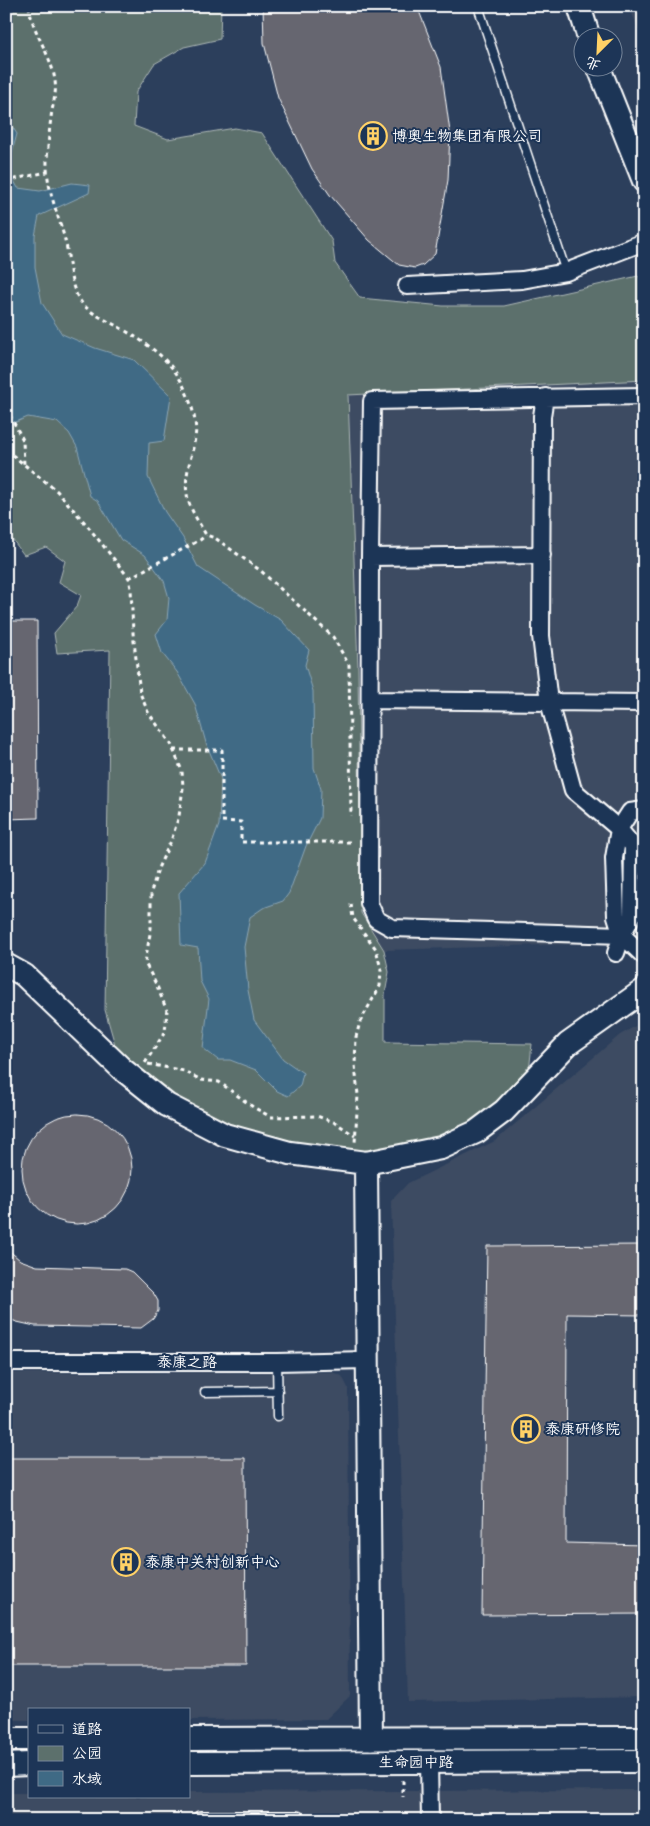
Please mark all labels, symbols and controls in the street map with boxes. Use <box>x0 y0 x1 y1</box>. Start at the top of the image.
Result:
north arrow <box>572 28 622 78</box>
text: 北 <box>583 53 603 75</box>
building icon: 博奥生物集团有限公司 <box>358 121 388 151</box>
place label: 博奥生物集团有限公司 <box>392 126 542 145</box>
street label: 泰康之路 <box>157 1352 217 1371</box>
building icon: 泰康研修院 <box>511 1414 541 1444</box>
place label: 泰康研修院 <box>545 1419 620 1438</box>
building icon: 泰康中关村创新中心 <box>111 1547 141 1577</box>
place label: 泰康中关村创新中心 <box>145 1552 280 1571</box>
legend <box>28 1708 190 1798</box>
text: 道路 <box>72 1719 102 1738</box>
text: 公园 <box>72 1743 102 1762</box>
street label: 生命园中路 <box>378 1752 454 1771</box>
text: 水域 <box>72 1769 102 1788</box>

